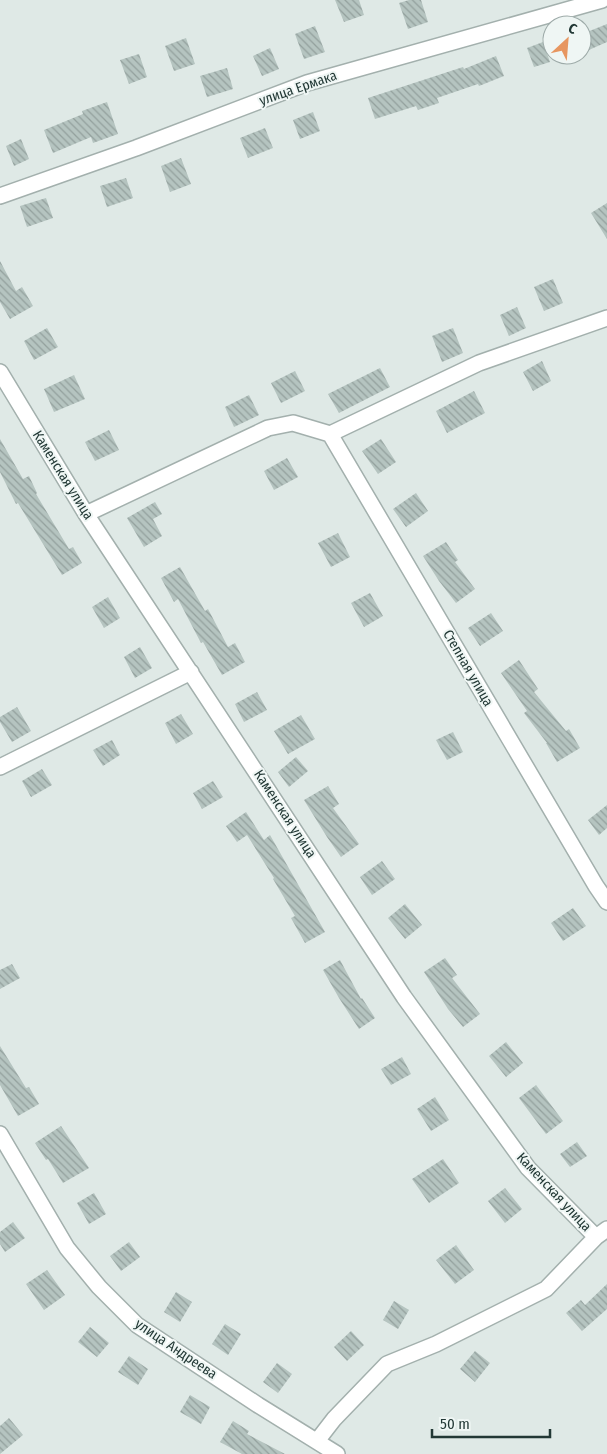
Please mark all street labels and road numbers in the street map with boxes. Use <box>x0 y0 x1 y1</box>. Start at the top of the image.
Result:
street label: улица Ермака <box>257 67 339 109</box>
street label: Каменская улица <box>29 427 97 523</box>
street label: Степная улица <box>439 627 497 709</box>
street label: Каменская улица <box>250 767 320 861</box>
street label: Каменская улица <box>513 1149 595 1235</box>
street label: улица Андреева <box>132 1315 220 1383</box>

